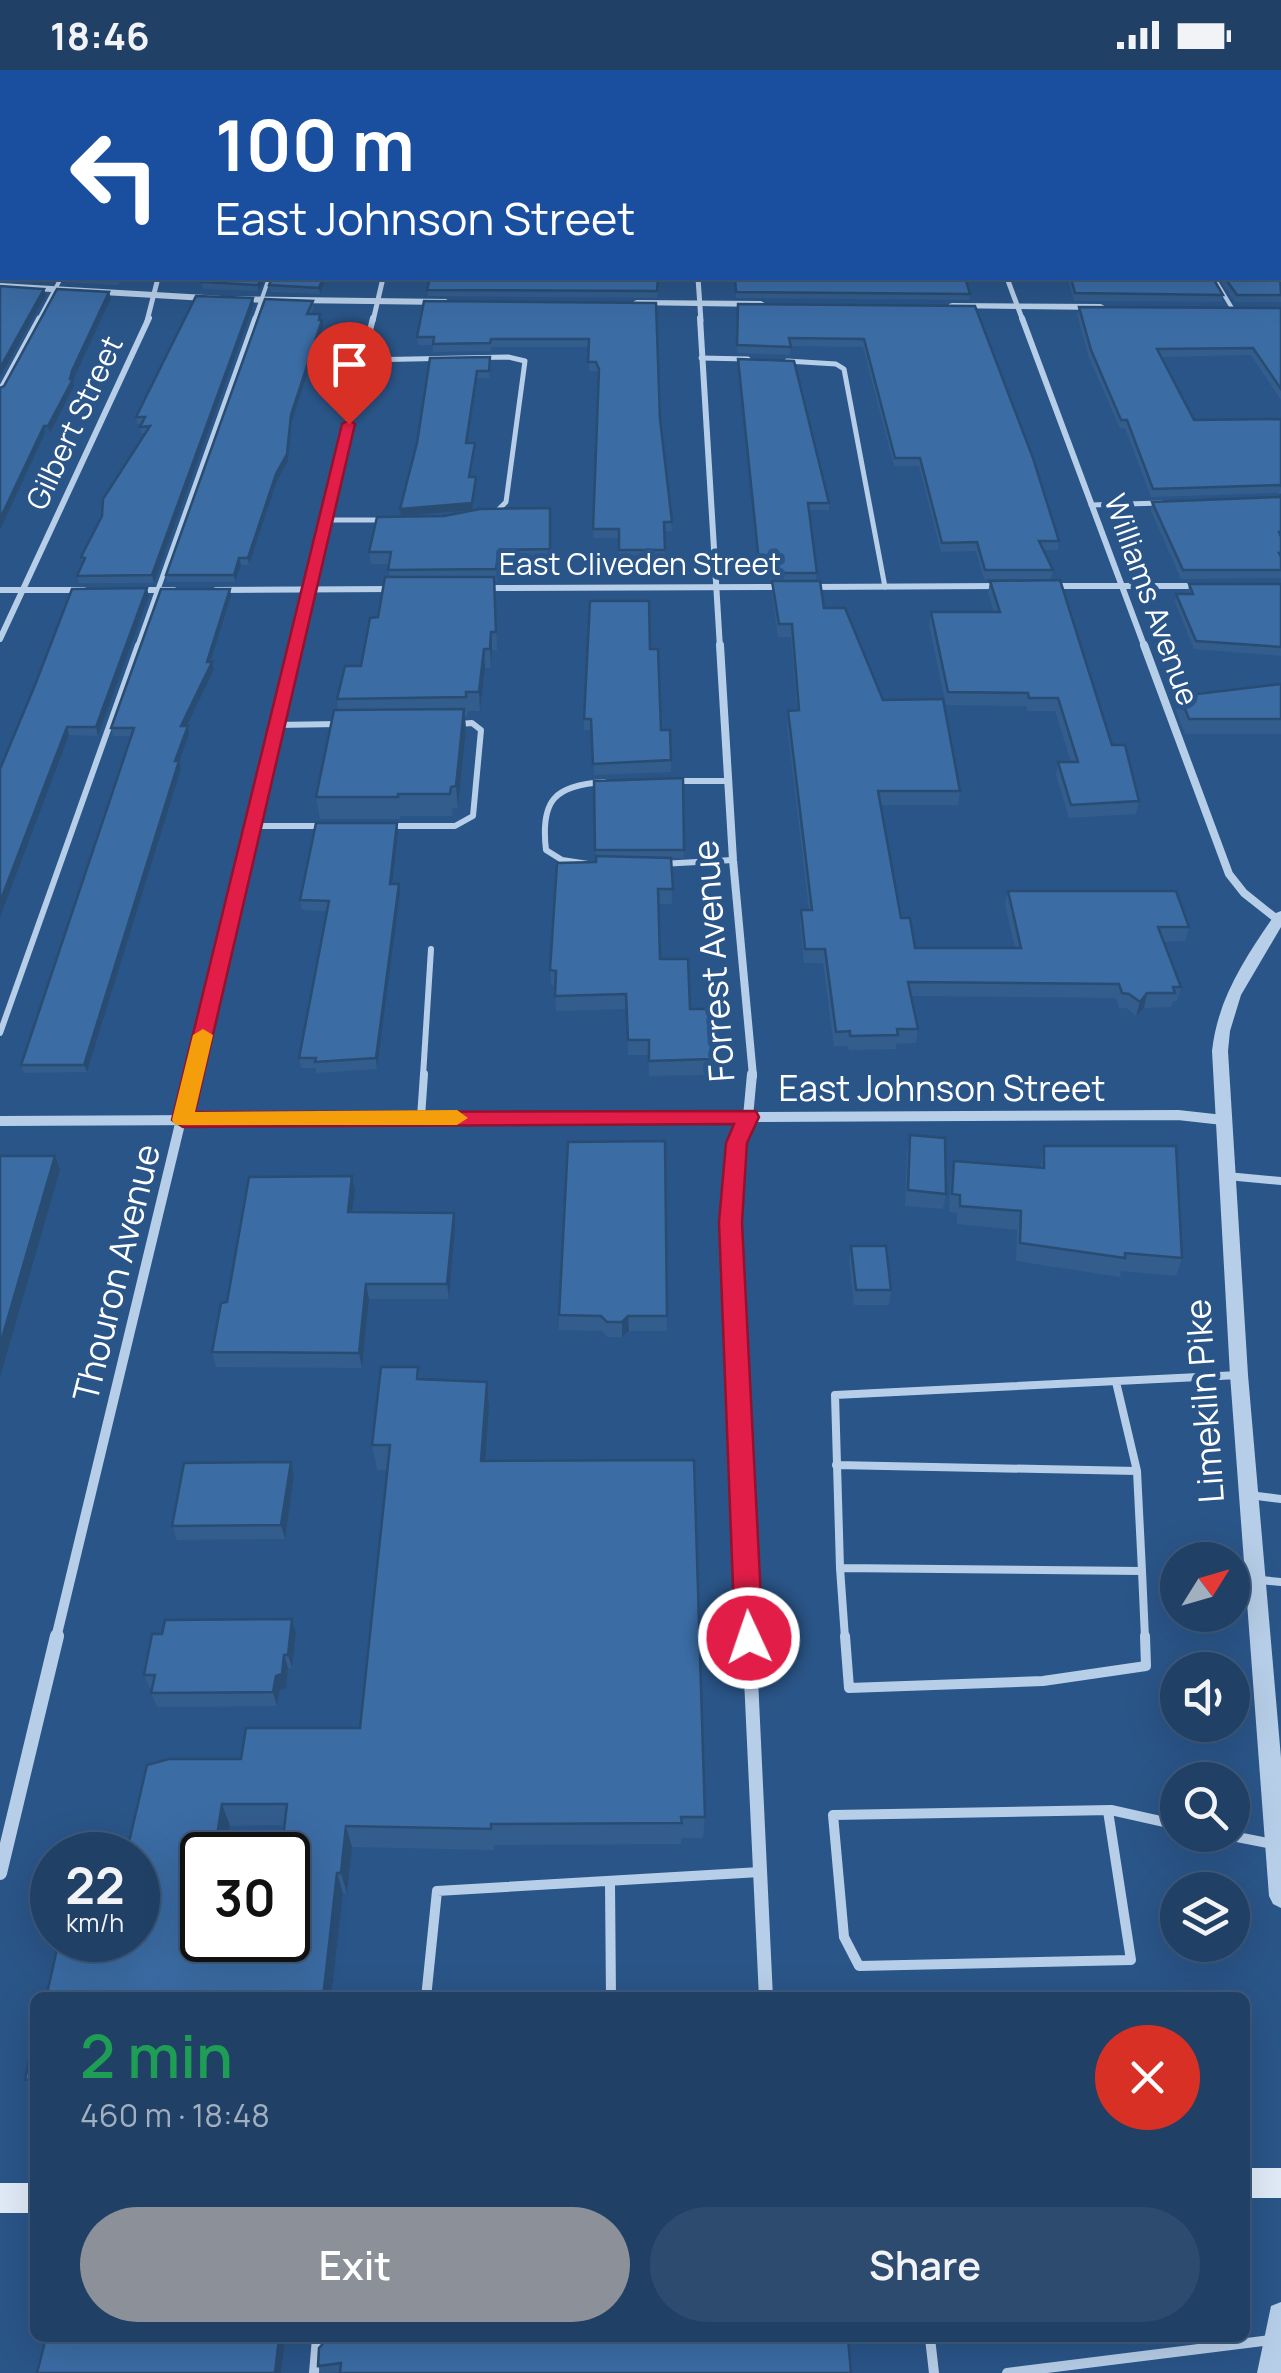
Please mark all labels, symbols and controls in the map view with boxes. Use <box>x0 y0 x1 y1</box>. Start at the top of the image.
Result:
text: 18:46 <box>50 9 150 61</box>
text: 100 m <box>215 96 415 192</box>
icon: left <box>50 110 180 240</box>
text: East Johnson Street <box>215 187 635 249</box>
pin <box>307 322 392 425</box>
street label: Gilbert Street <box>15 329 132 516</box>
icon: arrive <box>322 337 377 392</box>
street label: Williams Avenue <box>1095 488 1210 711</box>
street label: East Cliveden Street <box>499 543 781 584</box>
street label: Forrest Avenue <box>681 839 745 1084</box>
street label: East Johnson Street <box>779 1064 1105 1112</box>
street label: Thouron Avenue <box>61 1139 171 1407</box>
street label: Limekiln Pike <box>1173 1297 1235 1505</box>
north arrow <box>1160 1542 1250 1632</box>
map controls <box>1160 1542 1250 1962</box>
position arrow <box>697 1586 801 1690</box>
button: sound <box>1160 1652 1250 1742</box>
button: search <box>1160 1762 1250 1852</box>
speed limit sign: 30 <box>180 1832 310 1962</box>
text: 22 <box>65 1851 125 1919</box>
button: layers <box>1160 1872 1250 1962</box>
text: km/h <box>66 1905 124 1940</box>
text: 2 min <box>80 2014 233 2096</box>
button: close <box>1095 2025 1200 2130</box>
text: 460 m · 18:48 <box>80 2093 270 2137</box>
button: Exit <box>80 2207 630 2322</box>
button: Share <box>650 2207 1200 2322</box>

